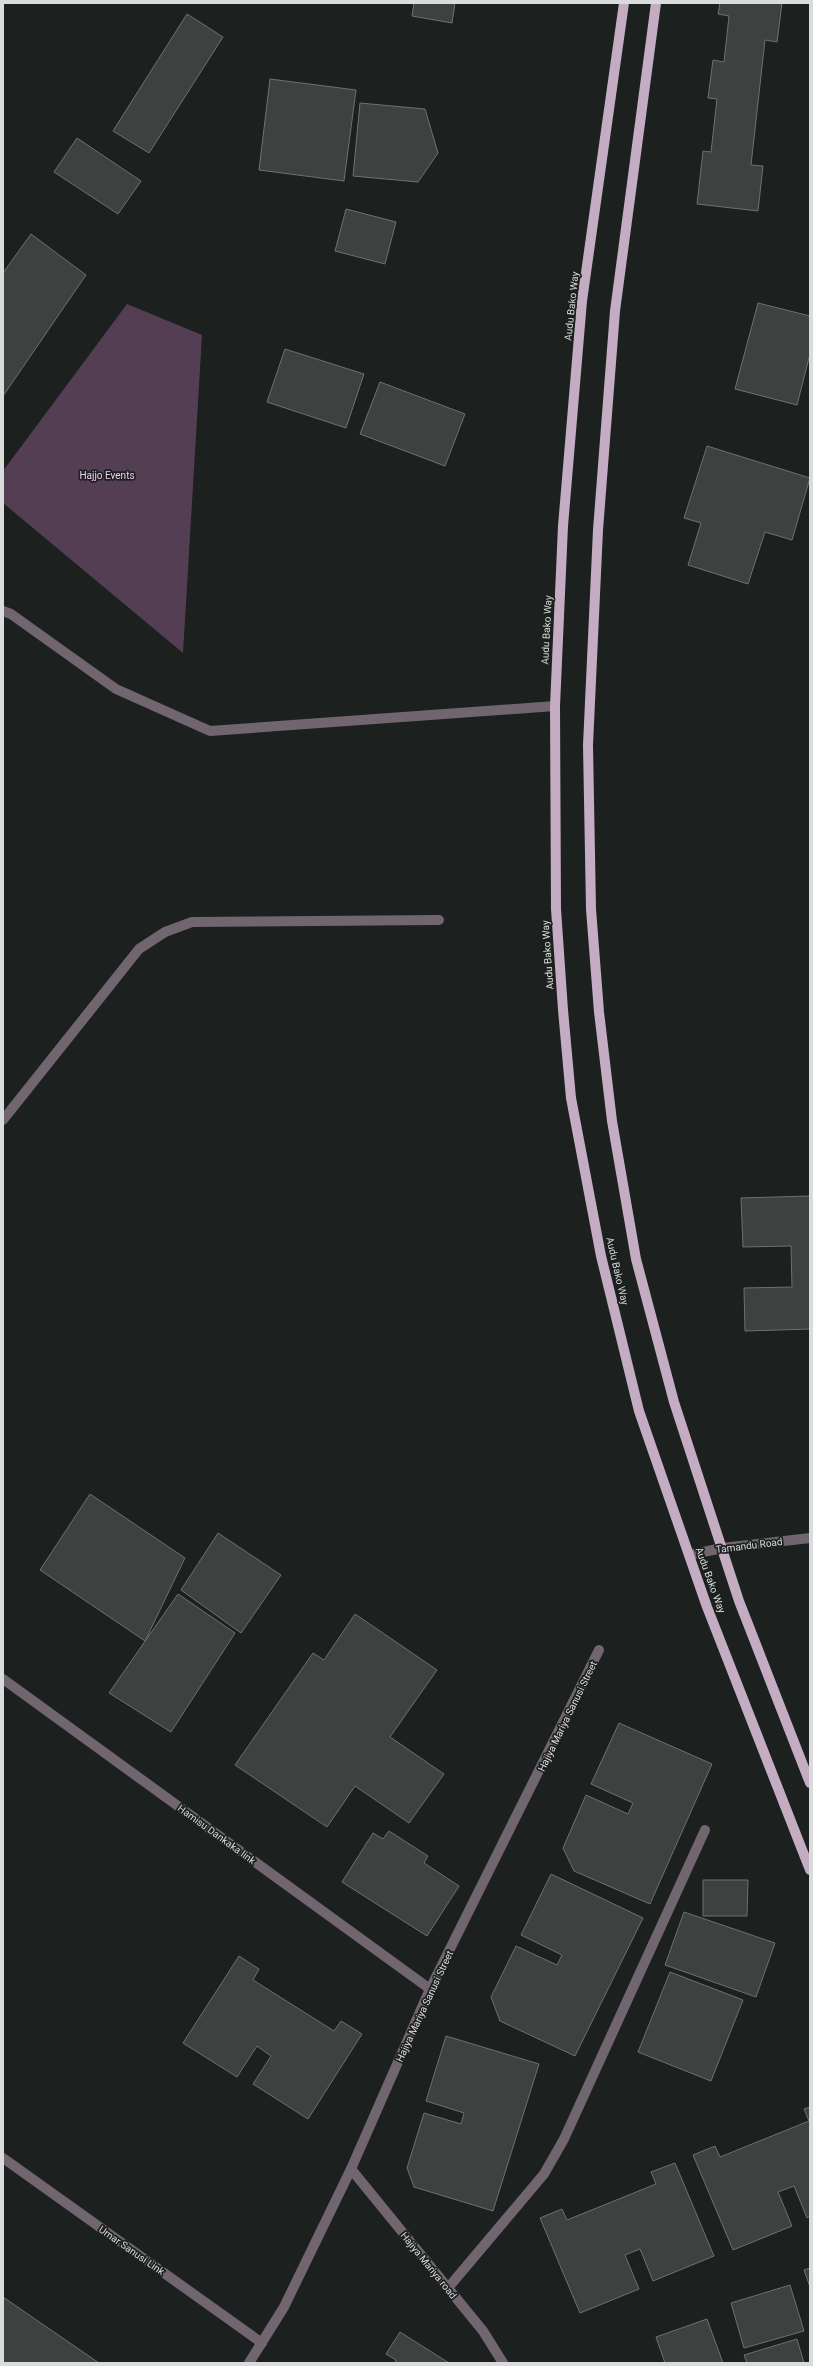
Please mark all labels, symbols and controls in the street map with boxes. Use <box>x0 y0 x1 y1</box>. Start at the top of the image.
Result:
street label: Audu Bako Way <box>562 271 581 341</box>
park label: Hajjo Events <box>79 470 135 481</box>
street label: Audu Bako Way <box>539 595 554 665</box>
street label: Audu Bako Way <box>540 920 555 990</box>
street label: Audu Bako Way <box>604 1236 631 1306</box>
street label: Tamandu Road <box>715 1536 783 1555</box>
street label: Audu Bako Way <box>694 1546 728 1615</box>
street label: Hajiya Mariya Sanusi Street <box>536 1659 599 1773</box>
street label: Hamisu Dankaka link <box>176 1803 258 1867</box>
street label: Hajiya Mariya Sanusi Street <box>394 1949 455 2064</box>
street label: Umar Sanusi Link <box>97 2224 167 2278</box>
street label: Hajiya Mariya road <box>398 2230 459 2301</box>

